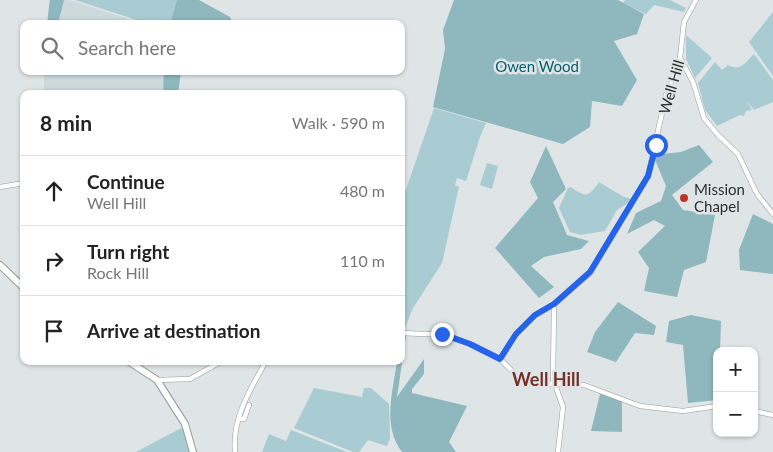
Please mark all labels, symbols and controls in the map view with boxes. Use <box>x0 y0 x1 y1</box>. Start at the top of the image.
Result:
search box <box>20 20 405 75</box>
icon: search <box>38 34 66 62</box>
text: Search here <box>78 36 176 59</box>
park label: Owen Wood <box>495 57 579 75</box>
street label: Well Hill <box>655 58 687 116</box>
text: 8 min <box>40 110 92 135</box>
text: Walk · 590 m <box>292 113 385 132</box>
route start <box>645 134 668 157</box>
text: Continue <box>87 170 165 193</box>
icon: ahead <box>40 177 68 205</box>
place label: Mission Chapel <box>694 180 745 215</box>
text: 480 m <box>340 181 385 200</box>
marker: Mission Chapel <box>678 192 690 204</box>
text: Well Hill <box>87 193 146 212</box>
text: Turn right <box>87 240 169 263</box>
icon: right <box>40 247 68 275</box>
text: 110 m <box>340 251 385 270</box>
text: Rock Hill <box>87 263 149 282</box>
icon: arrive <box>40 317 68 345</box>
text: Arrive at destination <box>87 319 260 342</box>
route end <box>431 323 454 346</box>
map controls <box>713 347 758 437</box>
button: + <box>713 347 758 392</box>
district label: Well Hill <box>512 368 580 390</box>
button: − <box>713 392 758 437</box>

